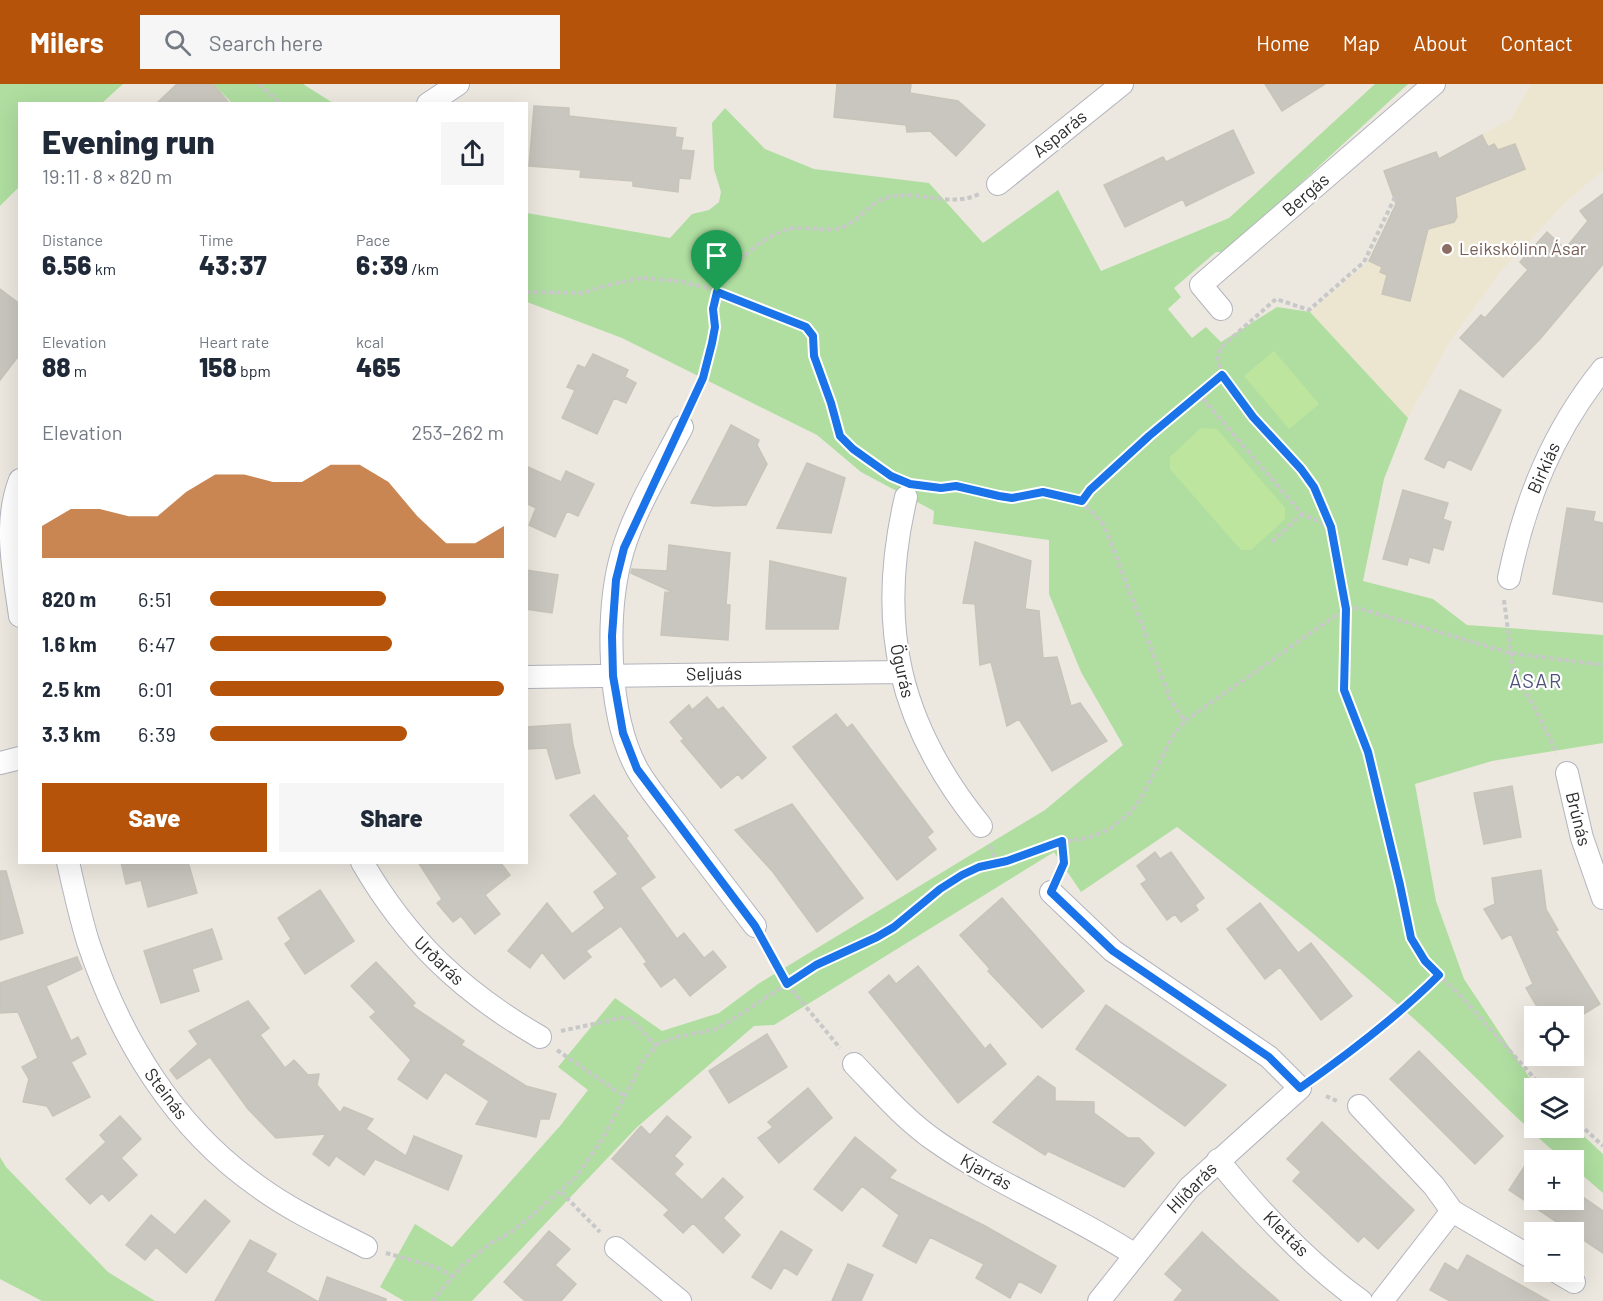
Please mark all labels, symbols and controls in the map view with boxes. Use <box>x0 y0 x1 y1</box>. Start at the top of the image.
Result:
search box <box>140 15 560 69</box>
text: Milers <box>30 25 104 59</box>
icon: search <box>161 26 194 59</box>
text: Search here <box>209 29 323 55</box>
text: Home <box>1256 30 1310 55</box>
text: Map <box>1343 30 1380 55</box>
text: About <box>1413 30 1468 55</box>
text: Contact <box>1501 30 1573 55</box>
street label: Asparás <box>1028 105 1091 162</box>
text: Evening run <box>42 121 215 161</box>
button: share <box>441 122 504 185</box>
text: 19:11 · 8 × 820 m <box>42 164 172 188</box>
street label: Bergás <box>1277 168 1333 220</box>
text: Distance <box>42 230 103 249</box>
text: Time <box>199 230 234 249</box>
text: Pace <box>356 230 390 249</box>
pin <box>691 230 742 292</box>
place label: Leikskólinn Ásar <box>1459 237 1587 259</box>
icon: arrive <box>700 239 733 272</box>
marker: Leikskólinn Ásar <box>1440 242 1454 256</box>
text: 6.56 <box>42 249 92 280</box>
text: 43:37 <box>199 249 267 280</box>
text: 6:39 <box>356 249 408 280</box>
text: km <box>92 259 116 278</box>
text: /km <box>408 259 439 278</box>
text: Elevation <box>42 332 106 351</box>
text: Heart rate <box>199 332 269 351</box>
text: kcal <box>356 332 384 351</box>
text: 88 <box>42 351 71 382</box>
text: 158 <box>199 351 237 382</box>
text: 465 <box>356 351 401 382</box>
text: m <box>71 361 87 380</box>
text: bpm <box>237 361 271 380</box>
text: Elevation <box>42 420 123 444</box>
text: 253–262 m <box>411 420 504 444</box>
street label: Birkiás <box>1522 439 1564 497</box>
text: 820 m <box>42 587 96 611</box>
text: 6:51 <box>138 587 172 611</box>
text: 1.6 km <box>42 632 97 656</box>
text: 6:47 <box>138 632 175 656</box>
street label: Ögurás <box>886 642 920 700</box>
street label: Seljuás <box>686 662 742 684</box>
district label: ÁSAR <box>1509 668 1563 692</box>
text: 2.5 km <box>42 677 101 701</box>
text: 6:01 <box>138 677 173 701</box>
text: 3.3 km <box>42 722 100 746</box>
text: 6:39 <box>138 722 176 746</box>
button: Save <box>42 783 267 852</box>
button: Share <box>279 783 504 852</box>
street label: Brúnás <box>1562 789 1596 848</box>
street label: Urðarás <box>410 931 469 989</box>
map controls <box>1524 1006 1584 1282</box>
button: locate <box>1524 1006 1584 1066</box>
street label: Steinás <box>140 1063 193 1123</box>
button: layers <box>1524 1078 1584 1138</box>
street label: Kjarrás <box>957 1148 1016 1194</box>
button: + <box>1524 1150 1584 1210</box>
street label: Hlíðarás <box>1162 1157 1221 1218</box>
street label: Klettás <box>1259 1206 1314 1261</box>
button: − <box>1524 1222 1584 1282</box>

